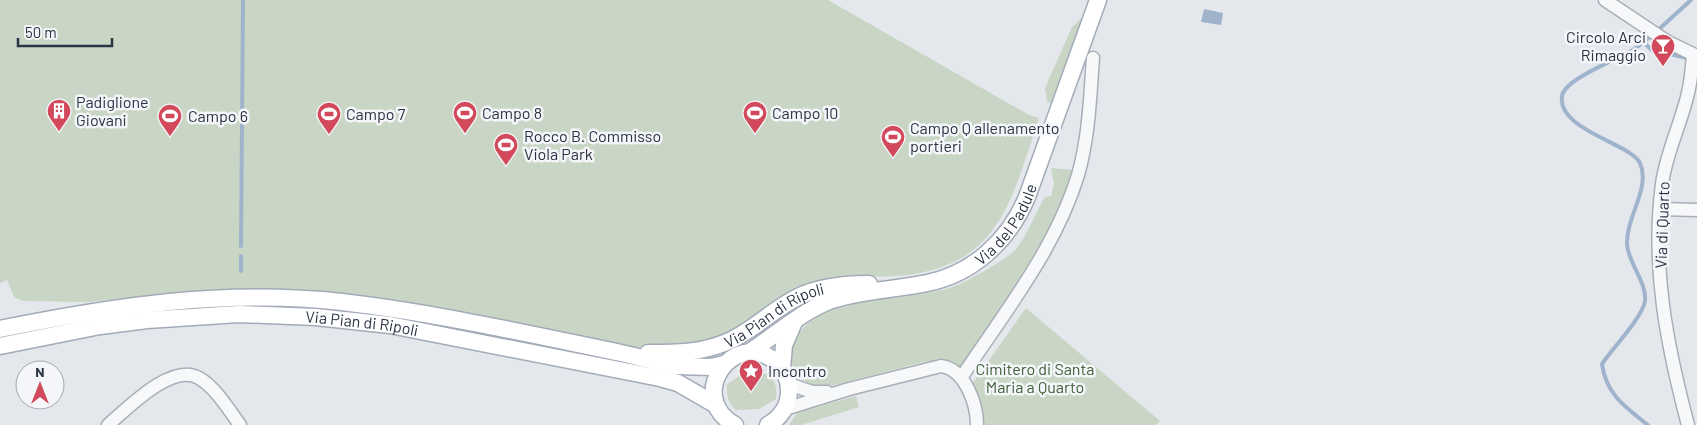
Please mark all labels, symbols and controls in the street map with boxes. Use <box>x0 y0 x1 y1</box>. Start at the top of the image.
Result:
scale bar <box>18 15 111 47</box>
text: 50 m <box>25 23 57 41</box>
place label: Circolo Arci Rimaggio <box>1566 27 1646 64</box>
bar icon: Circolo Arci Rimaggio <box>1650 33 1676 67</box>
place label: Padiglione Giovani <box>76 92 149 129</box>
building icon: Padiglione Giovani <box>46 98 72 132</box>
sports icon: Campo 8 <box>452 100 478 134</box>
sports icon: Campo 10 <box>742 100 768 134</box>
sports icon: Campo 7 <box>316 101 342 135</box>
sports icon: Campo 6 <box>157 103 183 137</box>
place label: Campo 8 <box>482 103 542 122</box>
place label: Campo 10 <box>772 103 838 122</box>
place label: Campo 7 <box>346 104 406 123</box>
place label: Campo 6 <box>188 106 248 125</box>
place label: Campo Q allenamento portieri <box>910 118 1060 155</box>
sports icon: Campo Q allenamento portieri <box>880 124 906 158</box>
place label: Rocco B. Commisso Viola Park <box>524 126 661 163</box>
sports icon: Rocco B. Commisso Viola Park <box>493 132 519 166</box>
street label: Via del Padule <box>971 181 1040 269</box>
street label: Via di Quarto <box>1650 181 1673 269</box>
street label: Via Pian di Ripoli <box>721 278 826 351</box>
street label: Via Pian di Ripoli <box>305 307 420 339</box>
place icon: Incontro <box>738 358 764 392</box>
park label: Cimitero di Santa Maria a Quarto <box>975 359 1095 396</box>
north arrow <box>15 360 65 410</box>
place label: Incontro <box>768 361 827 380</box>
text: N <box>35 363 45 380</box>

